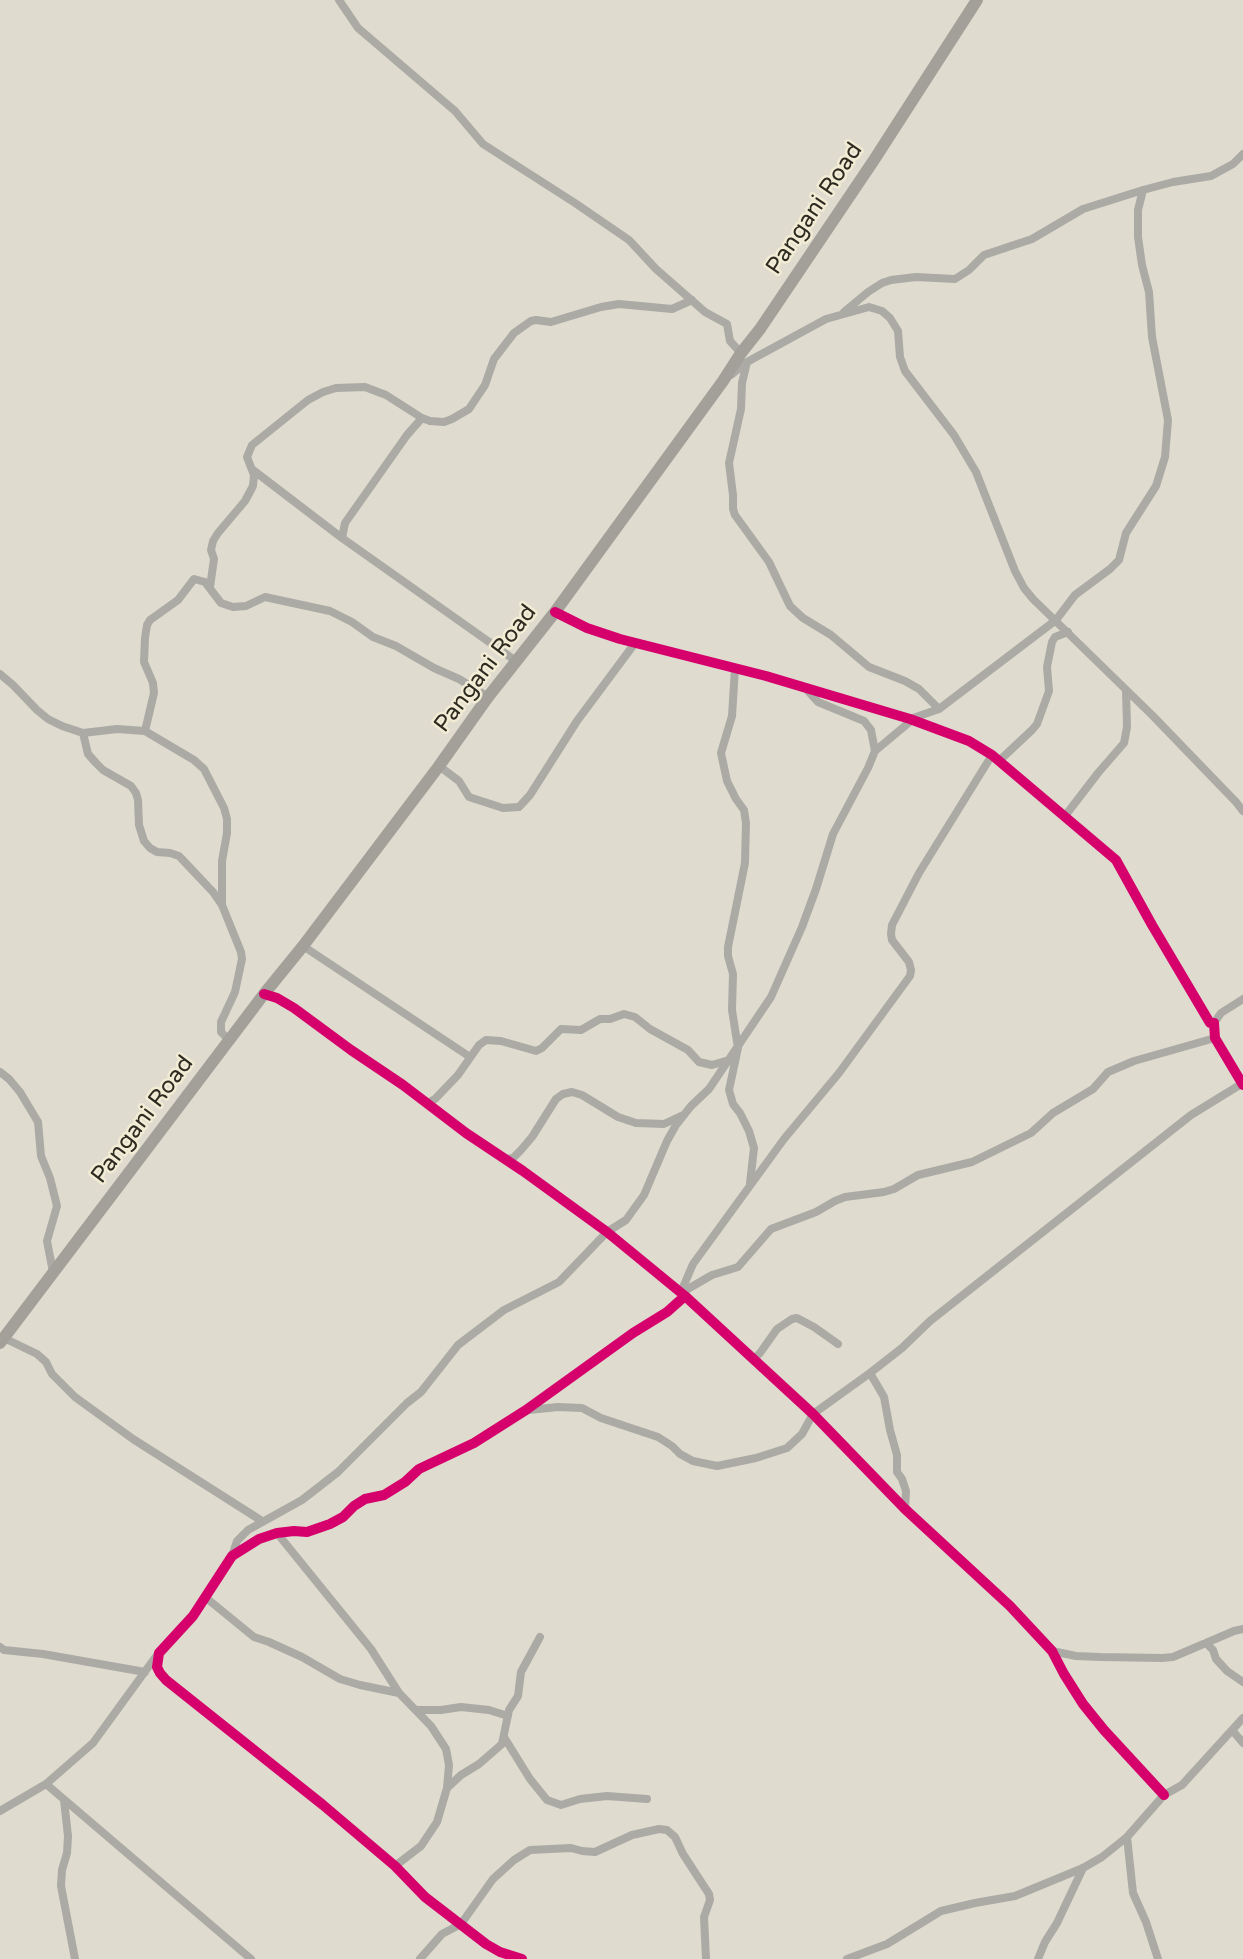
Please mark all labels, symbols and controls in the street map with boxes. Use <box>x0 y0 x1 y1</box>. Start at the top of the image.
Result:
street label: Pangani Road <box>761 138 869 280</box>
street label: Pangani Road <box>429 600 543 738</box>
street label: Pangani Road <box>86 1051 200 1189</box>

